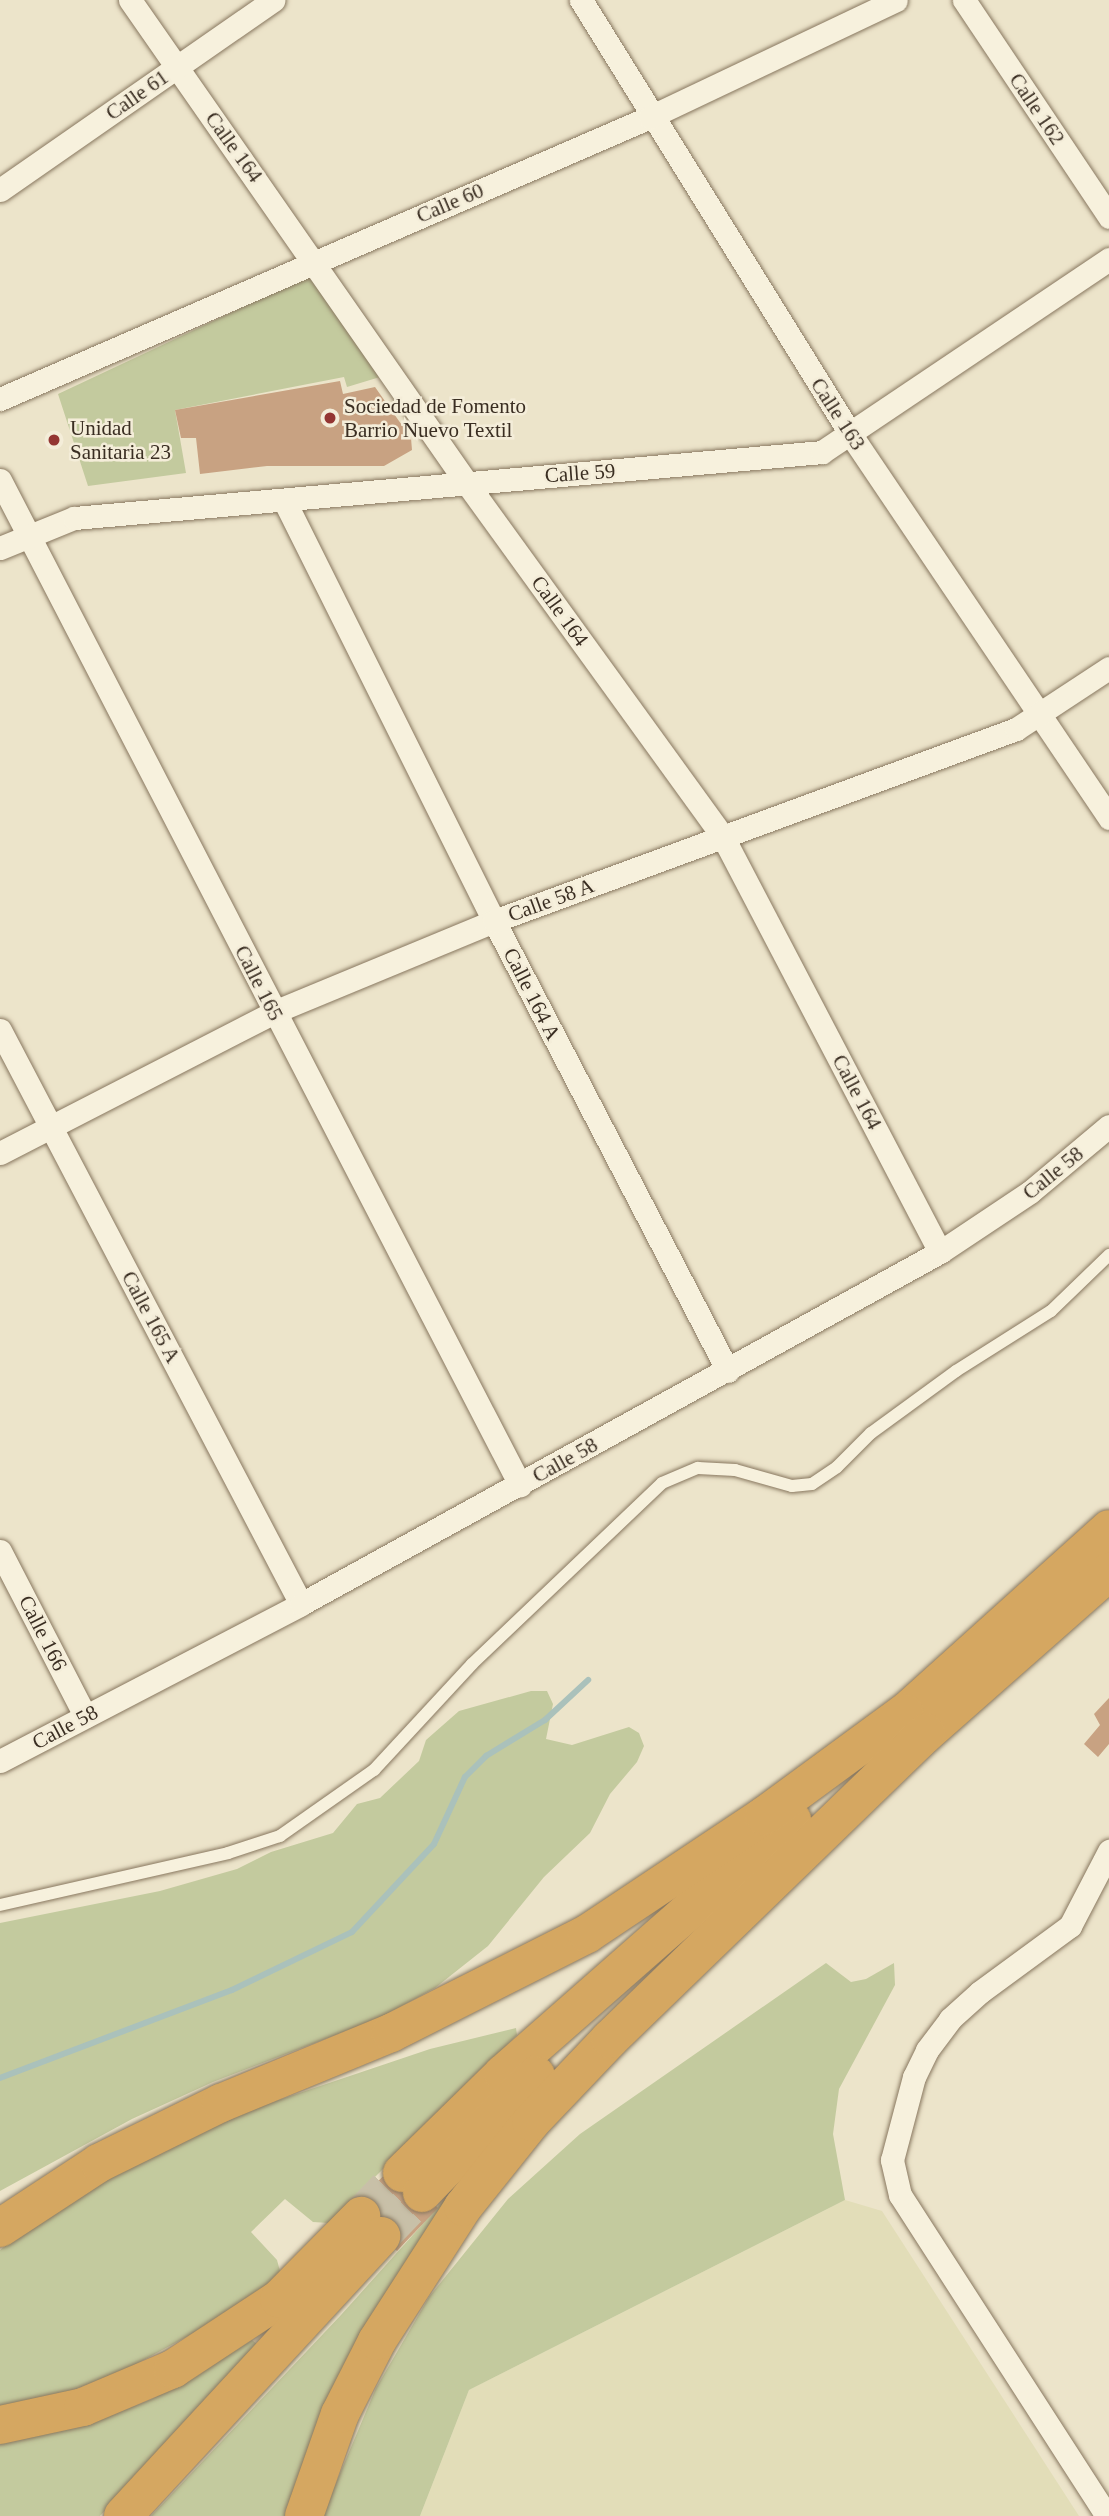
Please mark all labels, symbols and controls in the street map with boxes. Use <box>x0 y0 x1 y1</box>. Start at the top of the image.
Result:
street label: Calle 61 <box>101 64 173 126</box>
street label: Calle 162 <box>1004 68 1070 150</box>
street label: Calle 164 <box>200 107 268 187</box>
street label: Calle 60 <box>413 178 487 228</box>
street label: Calle 163 <box>805 373 871 455</box>
place label: Sociedad de Fomento Barrio Nuevo Textil <box>344 393 526 443</box>
marker: Sociedad de Fomento Barrio Nuevo Textil <box>322 410 338 426</box>
place label: Unidad Sanitaria 23 <box>70 415 171 465</box>
marker: Unidad Sanitaria 23 <box>44 430 64 450</box>
street label: Calle 59 <box>544 458 616 488</box>
street label: Calle 164 <box>526 571 594 651</box>
street label: Calle 58 A <box>504 873 598 927</box>
street label: Calle 165 <box>229 941 289 1025</box>
street label: Calle 164 A <box>498 943 566 1045</box>
street label: Calle 164 <box>827 1050 887 1134</box>
street label: Calle 58 <box>1018 1141 1088 1205</box>
street label: Calle 165 A <box>116 1266 186 1368</box>
street label: Calle 58 <box>528 1432 602 1488</box>
street label: Calle 166 <box>13 1591 73 1675</box>
street label: Calle 58 <box>28 1699 102 1755</box>

